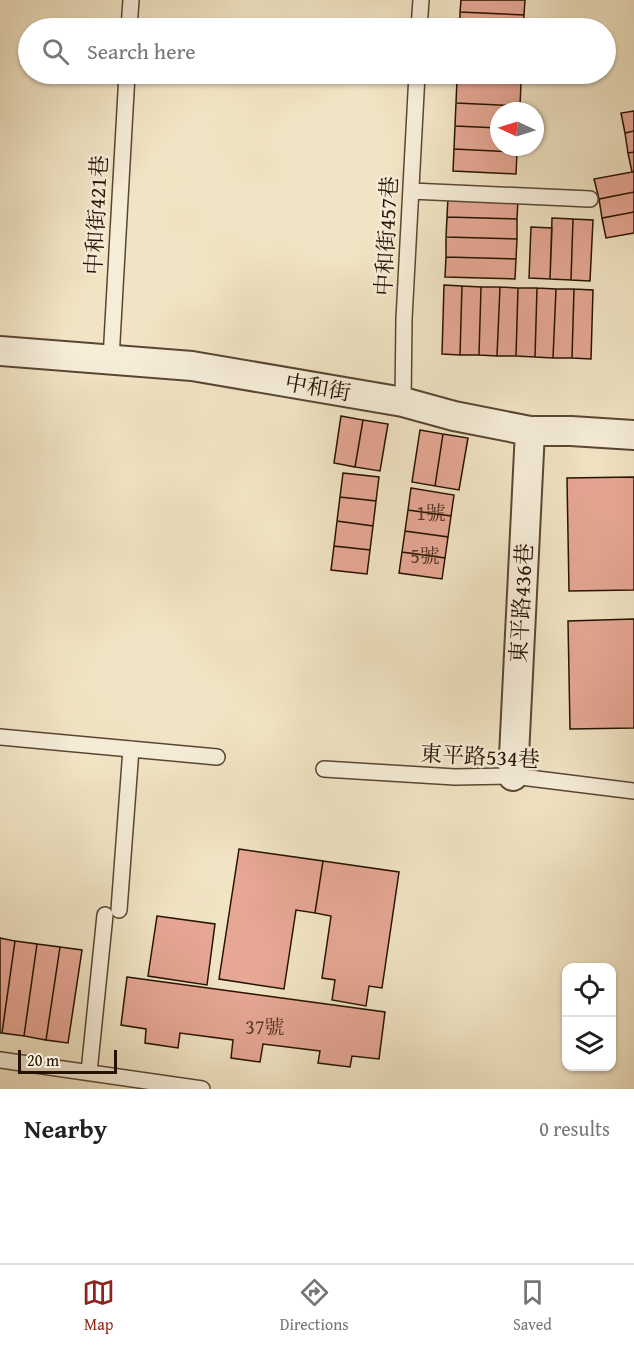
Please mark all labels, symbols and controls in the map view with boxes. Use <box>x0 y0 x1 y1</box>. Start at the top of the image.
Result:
search box <box>18 18 616 84</box>
icon: search <box>39 35 72 68</box>
text: Search here <box>87 35 196 67</box>
north arrow <box>490 102 544 156</box>
street label: 中和街421巷 <box>77 154 115 276</box>
street label: 中和街457巷 <box>367 175 405 297</box>
street label: 中和街 <box>283 366 353 408</box>
house number: 1號 <box>416 498 446 527</box>
house number: 5號 <box>410 541 440 570</box>
street label: 東平路436巷 <box>502 542 540 664</box>
street label: 東平路534巷 <box>419 737 541 775</box>
map controls <box>562 963 616 1071</box>
button: locate <box>562 963 616 1017</box>
house number: 37號 <box>245 1012 285 1041</box>
button: layers <box>562 1017 616 1071</box>
scale bar <box>18 1047 117 1074</box>
text: 20 m <box>27 1048 59 1072</box>
text: Nearby <box>24 1109 107 1148</box>
text: 0 results <box>539 1114 610 1143</box>
tab: Map <box>82 1276 115 1336</box>
tab: Directions <box>280 1276 349 1336</box>
tab: Saved <box>513 1276 552 1336</box>

